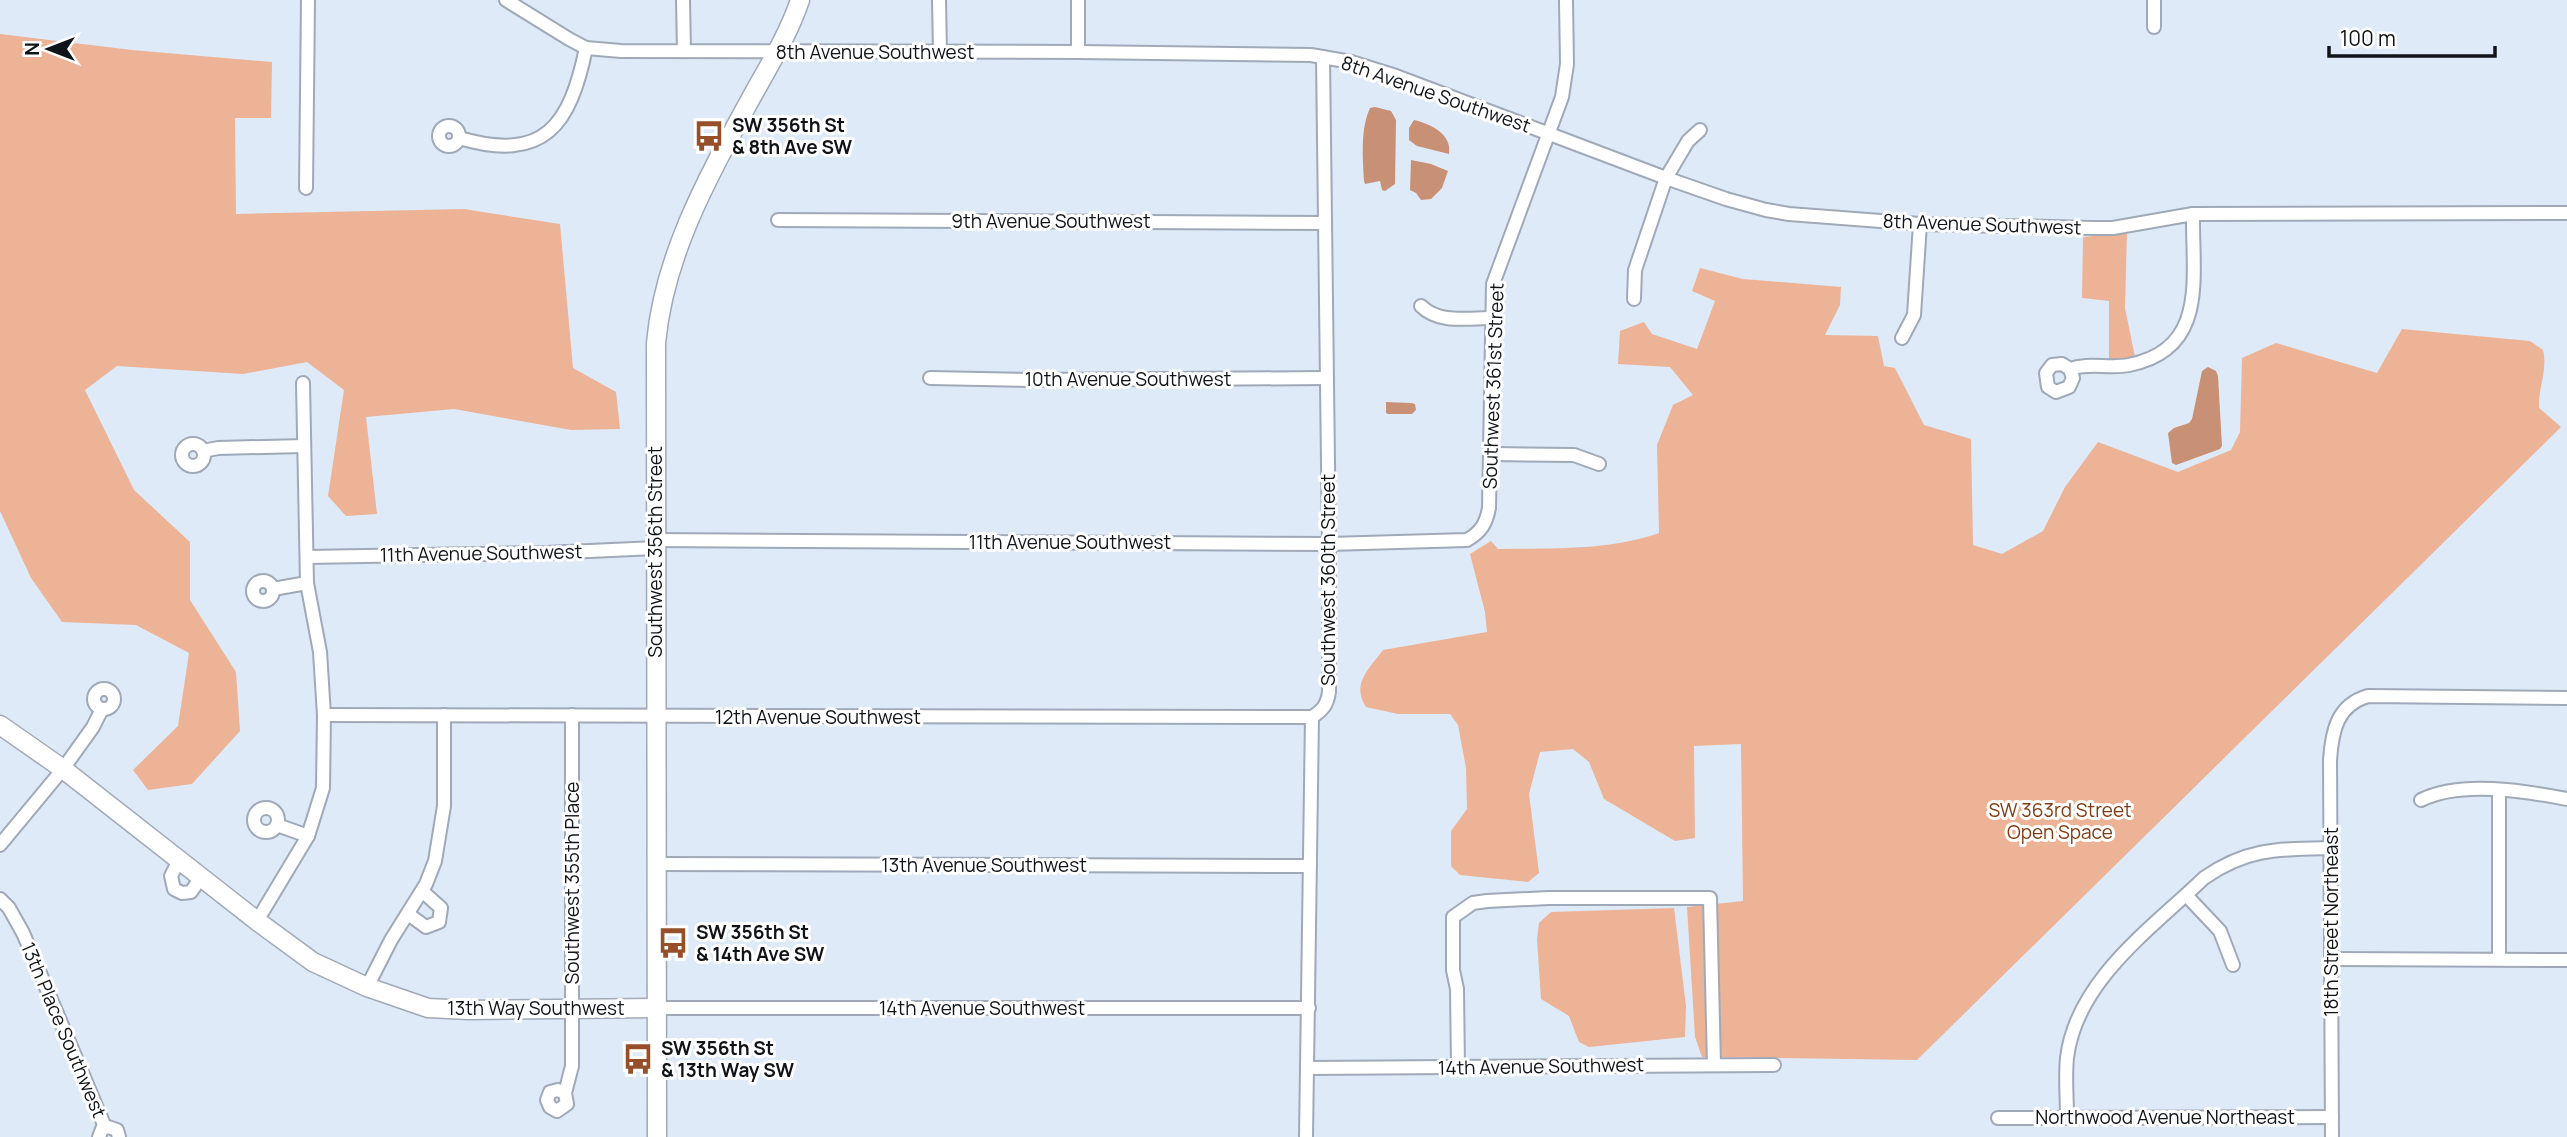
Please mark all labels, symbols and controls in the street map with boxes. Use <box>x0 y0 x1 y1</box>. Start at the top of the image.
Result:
north arrow <box>14 14 84 84</box>
scale bar <box>2329 14 2495 58</box>
text: 100 m <box>2340 24 2396 52</box>
street label: 8th Avenue Southwest <box>776 39 974 65</box>
text: N <box>19 42 45 56</box>
street label: 8th Avenue Southwest <box>1338 49 1534 139</box>
place label: SW 356th St & 8th Ave SW <box>732 112 853 160</box>
bus stop icon: SW 356th St & 8th Ave SW <box>692 119 726 153</box>
street label: 9th Avenue Southwest <box>951 208 1151 234</box>
street label: 8th Avenue Southwest <box>1882 208 2082 240</box>
street label: Southwest 361st Street <box>1476 282 1510 490</box>
street label: 10th Avenue Southwest <box>1025 366 1231 392</box>
street label: Southwest 356th Street <box>642 446 668 658</box>
street label: Southwest 360th Street <box>1315 474 1341 686</box>
street label: 11th Avenue Southwest <box>969 529 1171 555</box>
street label: 11th Avenue Southwest <box>380 538 582 568</box>
street label: 12th Avenue Southwest <box>715 704 921 730</box>
street label: Southwest 355th Place <box>559 782 585 984</box>
park label: SW 363rd Street Open Space <box>1988 797 2132 845</box>
street label: 18th Street Northeast <box>2318 827 2344 1017</box>
street label: 13th Avenue Southwest <box>881 852 1087 878</box>
place label: SW 356th St & 14th Ave SW <box>696 919 825 967</box>
bus stop icon: SW 356th St & 14th Ave SW <box>656 926 690 960</box>
street label: 13th Place Southwest <box>15 938 113 1122</box>
street label: 13th Way Southwest <box>447 995 625 1021</box>
street label: 14th Avenue Southwest <box>879 995 1085 1021</box>
place label: SW 356th St & 13th Way SW <box>661 1035 794 1083</box>
bus stop icon: SW 356th St & 13th Way SW <box>621 1042 655 1076</box>
street label: 14th Avenue Southwest <box>1438 1051 1644 1081</box>
street label: Northwood Avenue Northeast <box>2035 1104 2295 1130</box>

